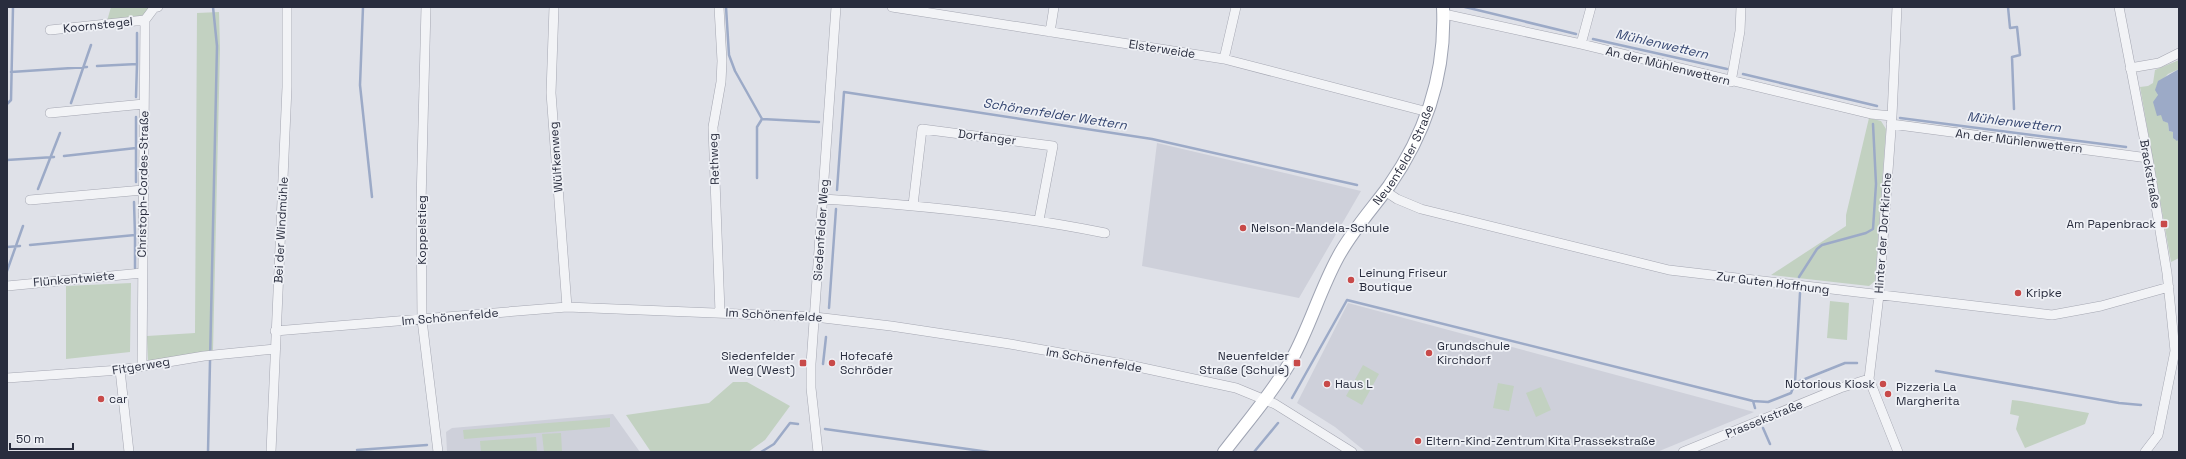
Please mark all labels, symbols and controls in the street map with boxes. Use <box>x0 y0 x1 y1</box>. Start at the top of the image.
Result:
street label: Koornstegel <box>62 13 134 37</box>
water label: Mühlenwettern <box>1614 25 1711 63</box>
street label: Elsterweide <box>1128 36 1196 62</box>
street label: An der Mühlenwettern <box>1604 43 1732 89</box>
water label: Schönenfelder Wettern <box>982 94 1129 134</box>
street label: Neuenfelder Straße <box>1369 103 1437 209</box>
water label: Mühlenwettern <box>1966 108 2063 136</box>
street label: Christoph-Cordes-Straße <box>134 110 152 258</box>
street label: Wülfkenweg <box>546 121 566 193</box>
street label: Dorfanger <box>957 125 1018 149</box>
street label: An der Mühlenwettern <box>1955 125 2083 157</box>
street label: Rethweg <box>705 133 723 185</box>
street label: Brackstraße <box>2136 138 2164 210</box>
street label: Hinter der Dorfkirche <box>1871 172 1895 294</box>
street label: Bei der Windmühle <box>270 176 292 284</box>
street label: Siedenfelder Weg <box>809 179 833 281</box>
street label: Koppelstieg <box>414 195 430 265</box>
place label: Am Papenbrack <box>2066 216 2157 232</box>
marker: Am Papenbrack <box>2159 219 2169 229</box>
place label: Nelson-Mandela-Schule <box>1251 220 1389 236</box>
marker: Nelson-Mandela-Schule <box>1238 223 1248 233</box>
place label: Leinung Friseur Boutique <box>1359 265 1448 295</box>
street label: Flünkentwiete <box>33 267 115 291</box>
street label: Zur Guten Hoffnung <box>1716 268 1830 298</box>
marker: Leinung Friseur Boutique <box>1346 275 1356 285</box>
place label: Kripke <box>2026 285 2062 301</box>
marker: Kripke <box>2013 288 2023 298</box>
street label: Im Schönenfelde <box>725 304 823 326</box>
street label: Im Schönenfelde <box>401 305 499 329</box>
place label: Grundschule Kirchdorf <box>1437 338 1510 368</box>
street label: Im Schönenfelde <box>1045 344 1143 376</box>
place label: Siedenfelder Weg (West) <box>721 348 795 378</box>
place label: Hofecafé Schröder <box>840 348 893 378</box>
place label: Neuenfelder Straße (Schule) <box>1199 348 1289 378</box>
marker: Grundschule Kirchdorf <box>1424 348 1434 358</box>
street label: Fitgerweg <box>111 354 171 378</box>
marker: Siedenfelder Weg (West) <box>798 358 808 368</box>
marker: Hofecafé Schröder <box>827 358 837 368</box>
marker: Neuenfelder Straße (Schule) <box>1292 358 1302 368</box>
place label: Haus L <box>1335 376 1373 392</box>
place label: Notorious Kiosk <box>1785 376 1876 392</box>
marker: Haus L <box>1322 379 1332 389</box>
marker: Notorious Kiosk <box>1878 379 1888 389</box>
place label: Pizzeria La Margherita <box>1896 379 1960 409</box>
marker: Pizzeria La Margherita <box>1883 389 1893 399</box>
place label: car <box>109 391 128 407</box>
marker: car <box>96 394 106 404</box>
street label: Prassekstraße <box>1723 396 1805 442</box>
scale bar <box>10 425 73 451</box>
text: 50 m <box>16 431 44 447</box>
place label: Eltern-Kind-Zentrum Kita Prassekstraße <box>1426 433 1655 449</box>
marker: Eltern-Kind-Zentrum Kita Prassekstraße <box>1413 436 1423 446</box>

